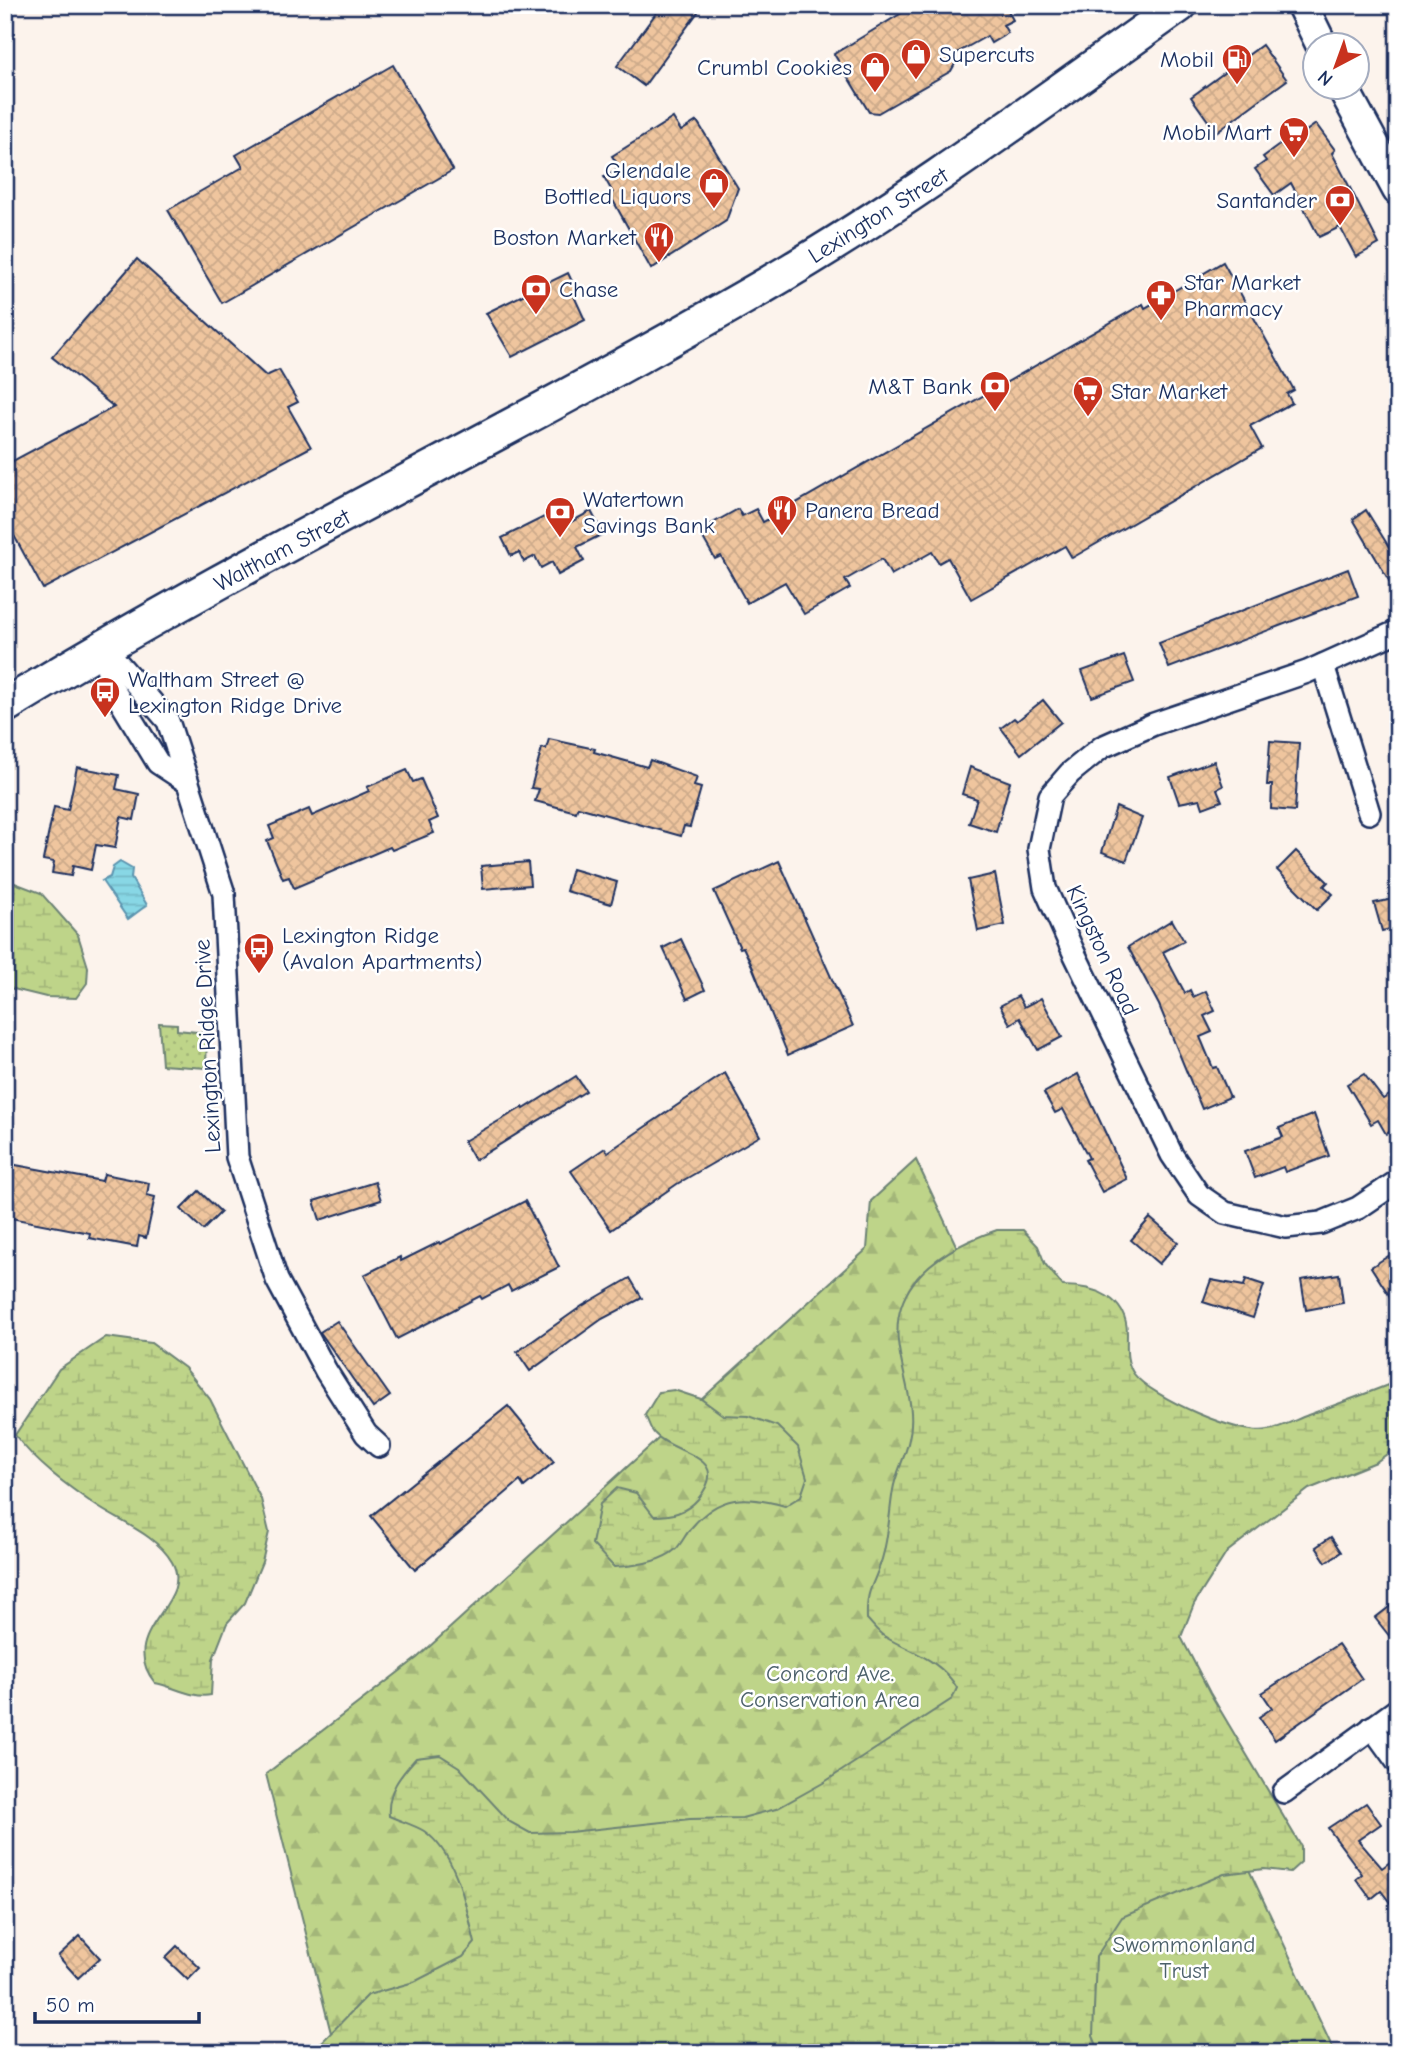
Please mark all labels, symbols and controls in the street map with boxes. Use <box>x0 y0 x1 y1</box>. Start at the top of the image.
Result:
north arrow <box>1302 32 1372 102</box>
shop icon: Supercuts <box>899 37 933 81</box>
place label: Supercuts <box>939 41 1035 68</box>
fuel station icon: Mobil <box>1220 42 1254 86</box>
place label: Mobil <box>1160 46 1214 73</box>
shop icon: Crumbl Cookies <box>858 50 892 94</box>
place label: Crumbl Cookies <box>697 54 852 81</box>
text: N <box>1314 66 1337 90</box>
supermarket icon: Mobil Mart <box>1277 115 1311 159</box>
place label: Mobil Mart <box>1162 119 1272 146</box>
place label: Glendale Bottled Liquors <box>544 157 691 210</box>
street label: Lexington Street <box>803 161 954 269</box>
shop icon: Glendale Bottled Liquors <box>697 166 731 210</box>
bank icon: Santander <box>1323 183 1357 227</box>
place label: Santander <box>1216 187 1318 214</box>
restaurant icon: Boston Market <box>642 220 676 264</box>
place label: Boston Market <box>493 224 637 251</box>
place label: Star Market Pharmacy <box>1184 269 1302 322</box>
bank icon: Chase <box>519 272 553 316</box>
place label: Chase <box>559 276 618 303</box>
pharmacy icon: Star Market Pharmacy <box>1144 278 1178 322</box>
bank icon: M&T Bank <box>978 369 1012 413</box>
place label: M&T Bank <box>868 373 972 400</box>
supermarket icon: Star Market <box>1071 374 1105 418</box>
place label: Star Market <box>1111 378 1229 405</box>
place label: Watertown Savings Bank <box>583 486 715 539</box>
restaurant icon: Panera Bread <box>765 493 799 537</box>
bank icon: Watertown Savings Bank <box>543 495 577 539</box>
place label: Panera Bread <box>805 497 940 524</box>
street label: Waltham Street <box>210 503 356 598</box>
place label: Waltham Street @ Lexington Ridge Drive <box>128 666 342 719</box>
bus stop icon: Waltham Street @ Lexington Ridge Drive <box>88 675 122 719</box>
street label: Kingston Road <box>1061 881 1145 1020</box>
place label: Lexington Ridge (Avalon Apartments) <box>282 922 482 975</box>
bus stop icon: Lexington Ridge (Avalon Apartments) <box>242 931 276 975</box>
street label: Lexington Ridge Drive <box>188 938 227 1154</box>
park label: Concord Ave. Conservation Area <box>740 1660 920 1713</box>
park label: Swommonland Trust <box>1113 1931 1255 1984</box>
scale bar <box>35 1981 200 2025</box>
text: 50 m <box>46 1993 95 2017</box>

